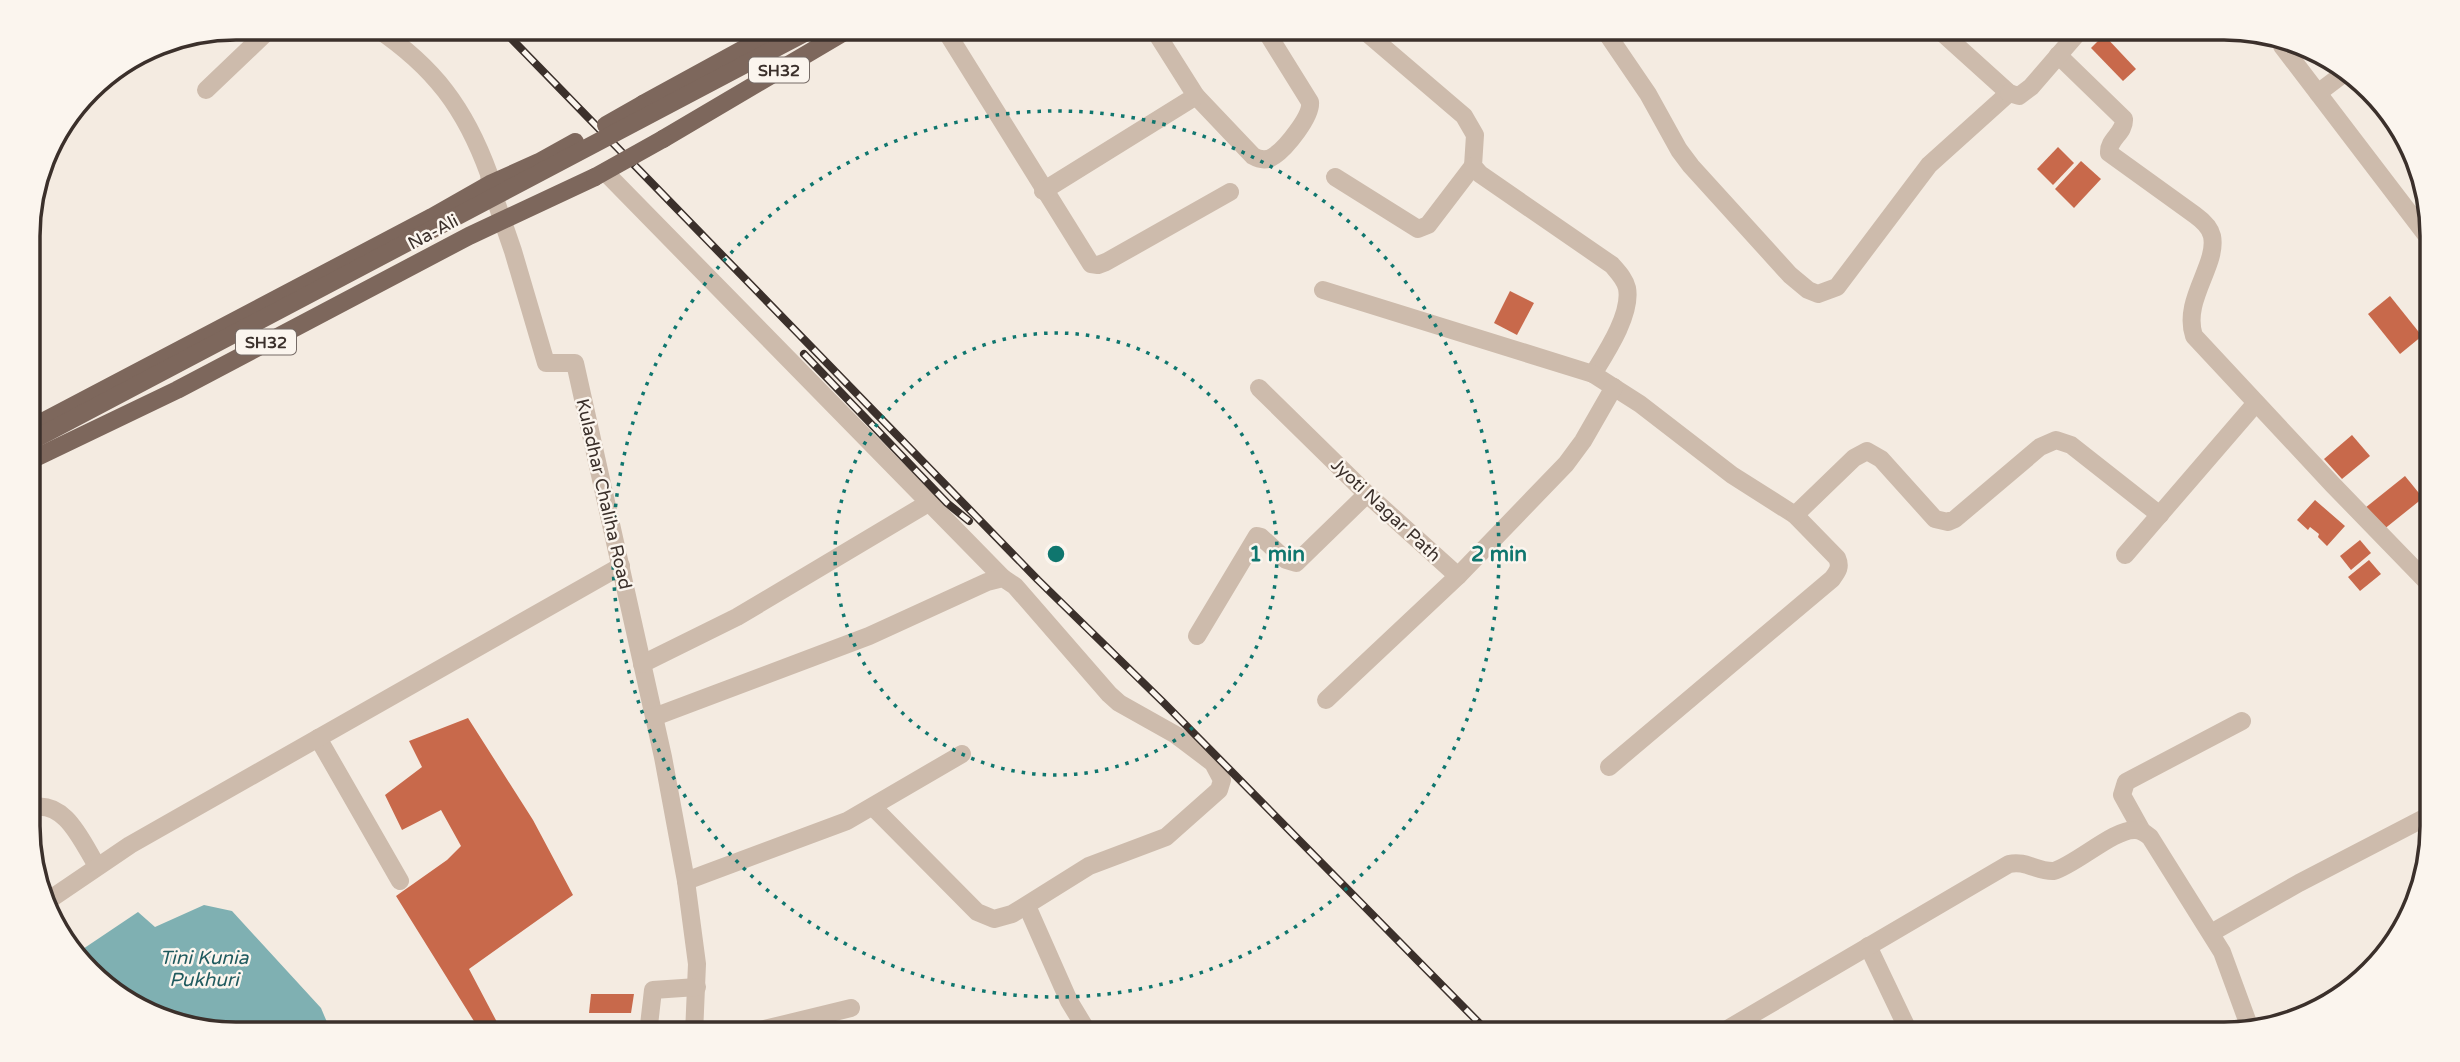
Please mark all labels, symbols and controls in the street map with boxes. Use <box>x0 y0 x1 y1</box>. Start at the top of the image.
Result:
road number: SH32 <box>749 58 809 82</box>
street label: Na-Ali <box>404 210 462 254</box>
road number: SH32 <box>236 330 296 354</box>
street label: Kuladhar Chaliha Road <box>571 396 637 592</box>
street label: Jyoti Nagar Path <box>1327 454 1445 566</box>
centre of rings <box>1044 542 1068 566</box>
text: 1 min <box>1249 542 1305 567</box>
text: 2 min <box>1471 542 1527 567</box>
water label: Tini Kunia Pukhuri <box>160 947 250 991</box>

